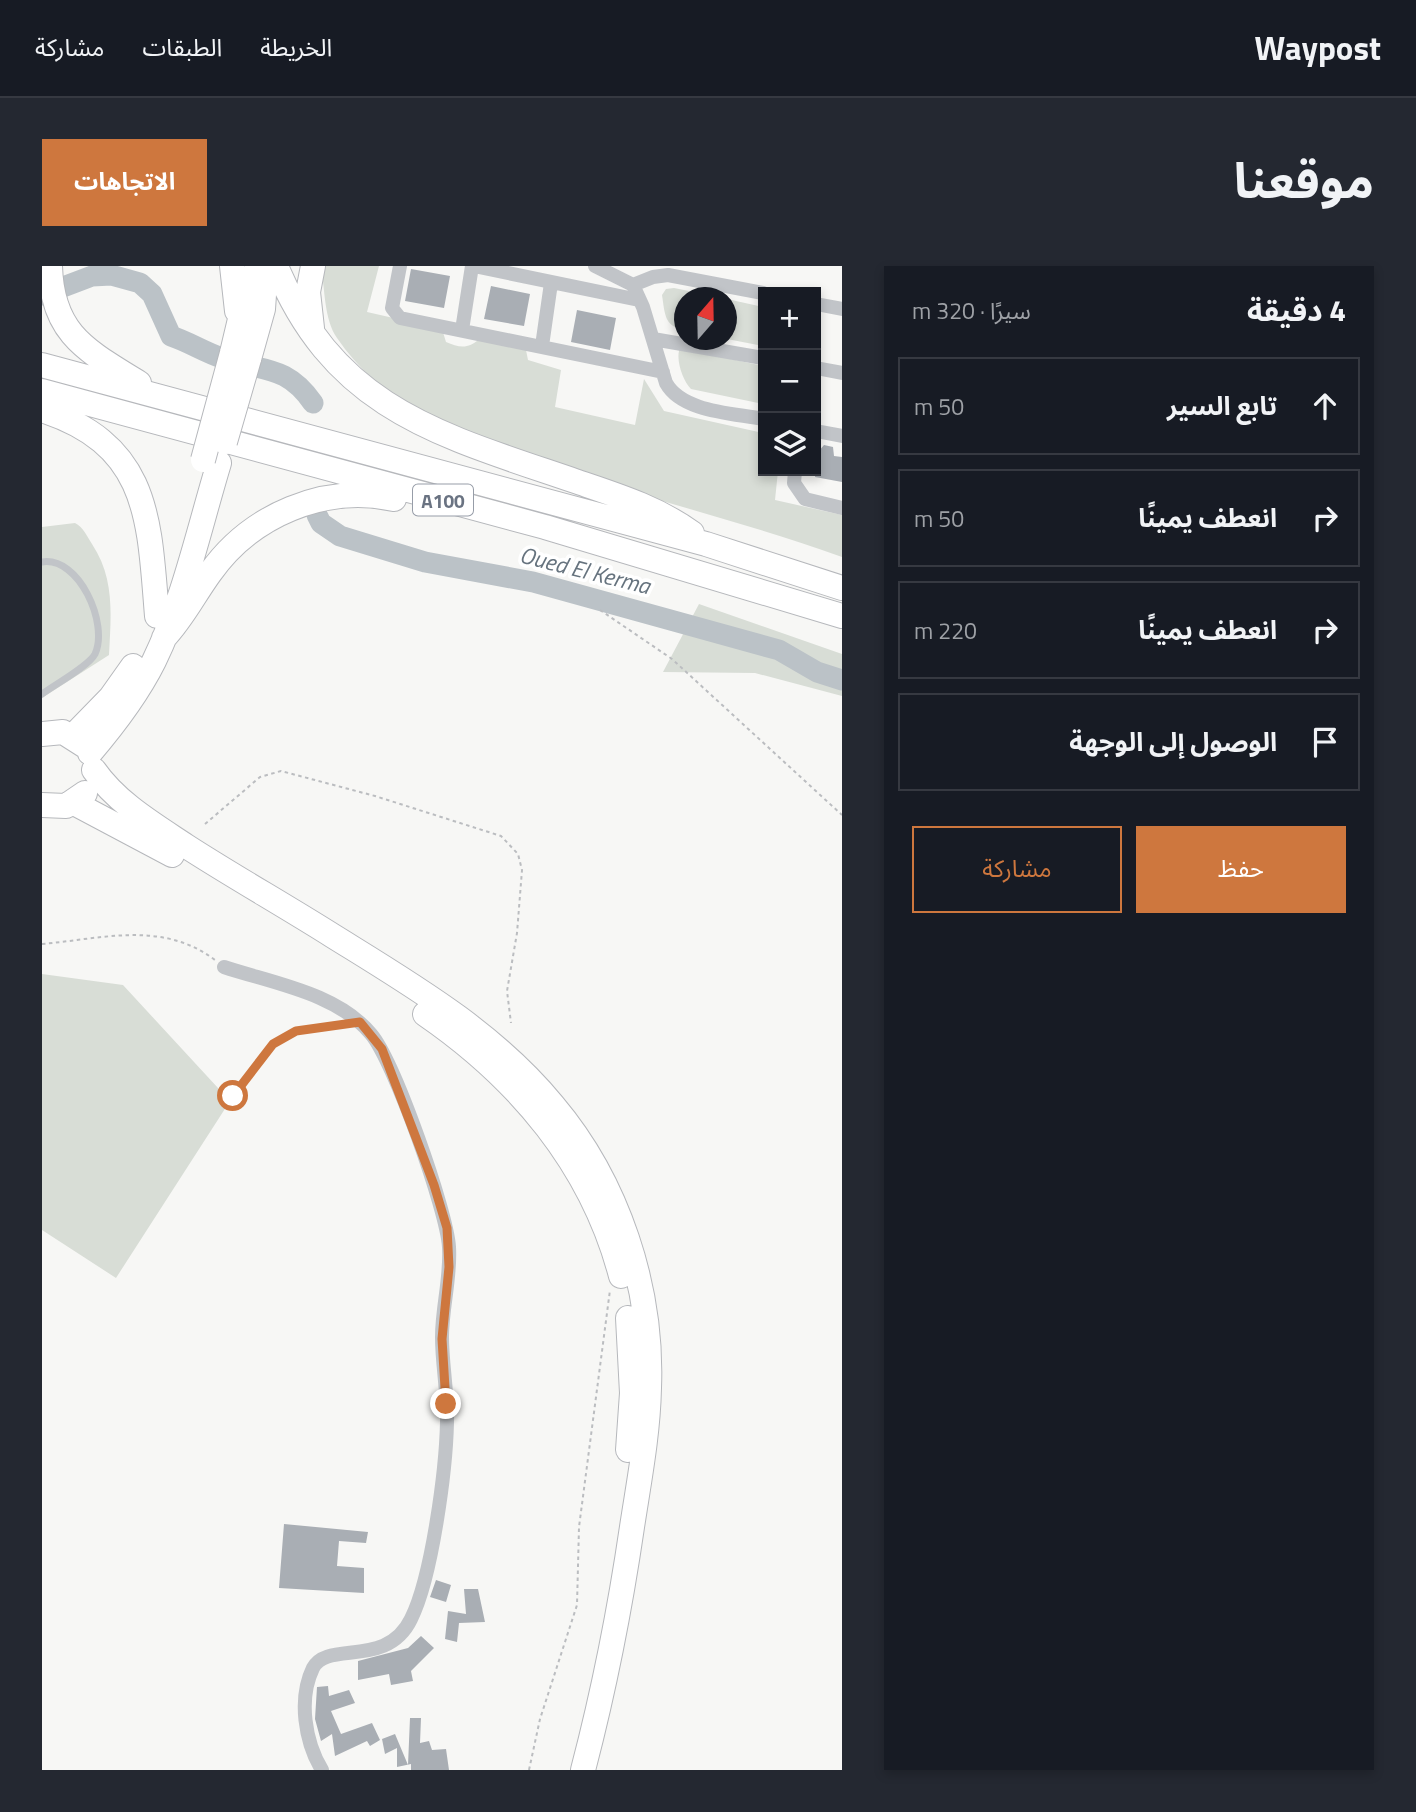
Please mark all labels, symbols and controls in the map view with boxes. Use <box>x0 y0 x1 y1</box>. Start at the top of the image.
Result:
text: Waypost <box>1255 23 1381 73</box>
text: مشاركة <box>35 29 104 65</box>
text: الطبقات <box>142 29 222 65</box>
text: الخريطة <box>260 29 332 65</box>
button: الاتجاهات <box>42 139 207 226</box>
text: موقعنا <box>1234 142 1374 217</box>
north arrow <box>674 287 737 350</box>
map controls <box>758 287 821 476</box>
button: + <box>758 287 821 350</box>
text: 4 دقيقة <box>1247 287 1346 333</box>
text: سيرًا · 320 m <box>912 293 1031 328</box>
button: − <box>758 350 821 413</box>
text: تابع السير <box>1167 386 1277 425</box>
icon: ahead <box>1306 387 1344 425</box>
text: 50 m <box>914 389 964 424</box>
button: layers <box>758 413 821 476</box>
road number: A100 <box>413 484 473 516</box>
text: انعطف يمينًا <box>1138 498 1277 537</box>
icon: right <box>1306 499 1344 537</box>
text: 50 m <box>914 501 964 536</box>
water label: Oued El Kerma <box>516 537 655 603</box>
text: انعطف يمينًا <box>1138 610 1277 649</box>
icon: right <box>1306 611 1344 649</box>
text: 220 m <box>914 613 977 648</box>
text: الوصول إلى الوجهة <box>1069 722 1277 761</box>
icon: arrive <box>1306 723 1344 761</box>
button: مشاركة <box>912 826 1122 913</box>
button: حفظ <box>1136 826 1346 913</box>
route start <box>217 1080 248 1111</box>
route end <box>430 1388 461 1419</box>

